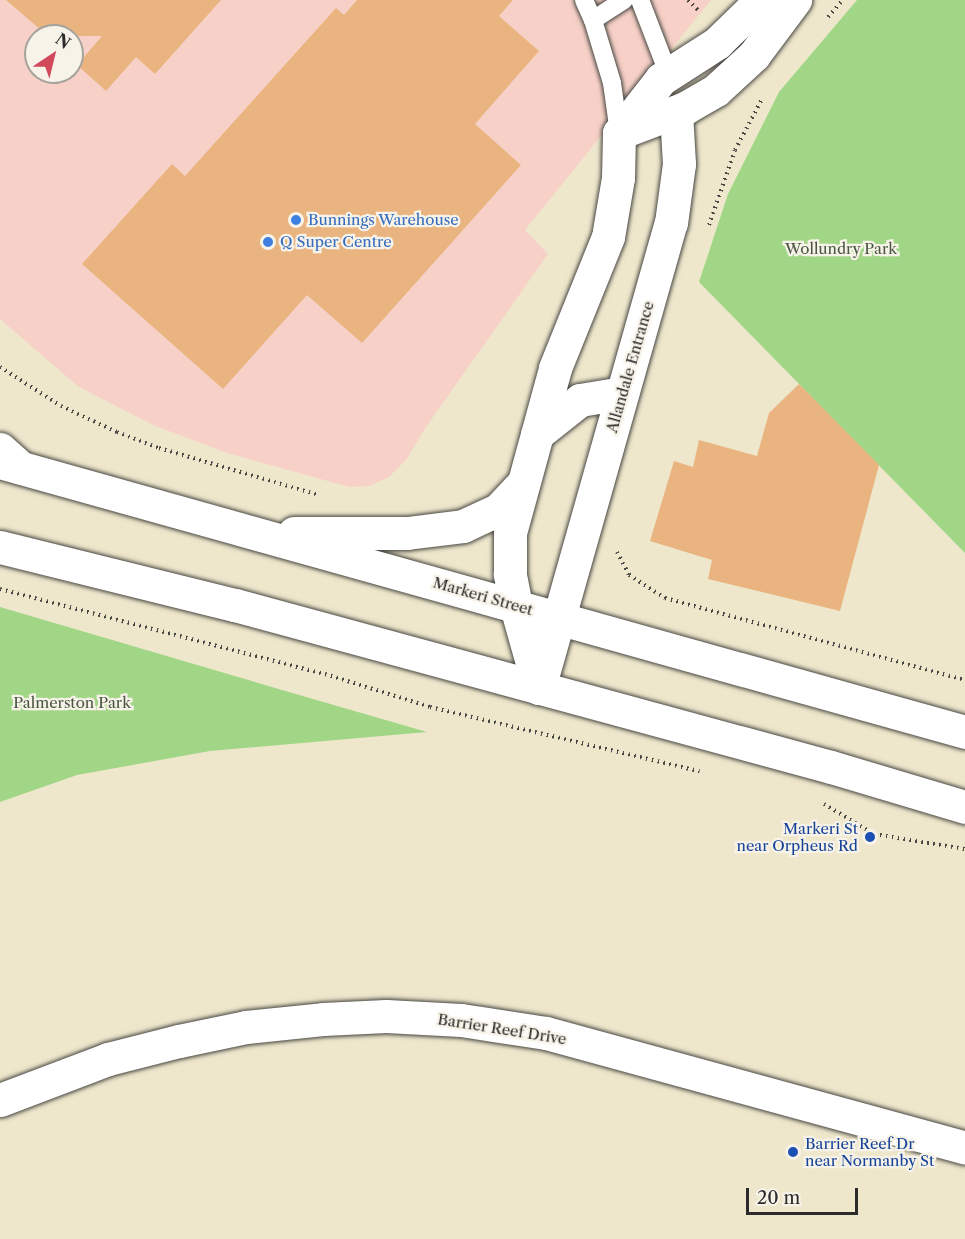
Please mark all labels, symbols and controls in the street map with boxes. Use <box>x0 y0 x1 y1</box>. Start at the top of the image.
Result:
north arrow <box>24 24 84 84</box>
text: N <box>52 29 75 53</box>
place label: Bunnings Warehouse <box>308 211 459 229</box>
marker: Bunnings Warehouse <box>289 213 303 227</box>
place label: Q Super Centre <box>280 233 392 251</box>
marker: Q Super Centre <box>261 235 275 249</box>
park label: Wollundry Park <box>785 240 897 258</box>
street label: Allandale Entrance <box>603 299 657 435</box>
street label: Markeri Street <box>431 573 535 619</box>
park label: Palmerston Park <box>13 694 131 712</box>
place label: Markeri St near Orpheus Rd <box>736 819 858 854</box>
marker: Markeri St near Orpheus Rd <box>863 830 877 844</box>
street label: Barrier Reef Drive <box>436 1010 568 1048</box>
place label: Barrier Reef Dr near Normanby St <box>805 1134 935 1169</box>
marker: Barrier Reef Dr near Normanby St <box>786 1145 800 1159</box>
scale bar <box>749 1176 862 1214</box>
text: 20 m <box>757 1187 800 1209</box>

